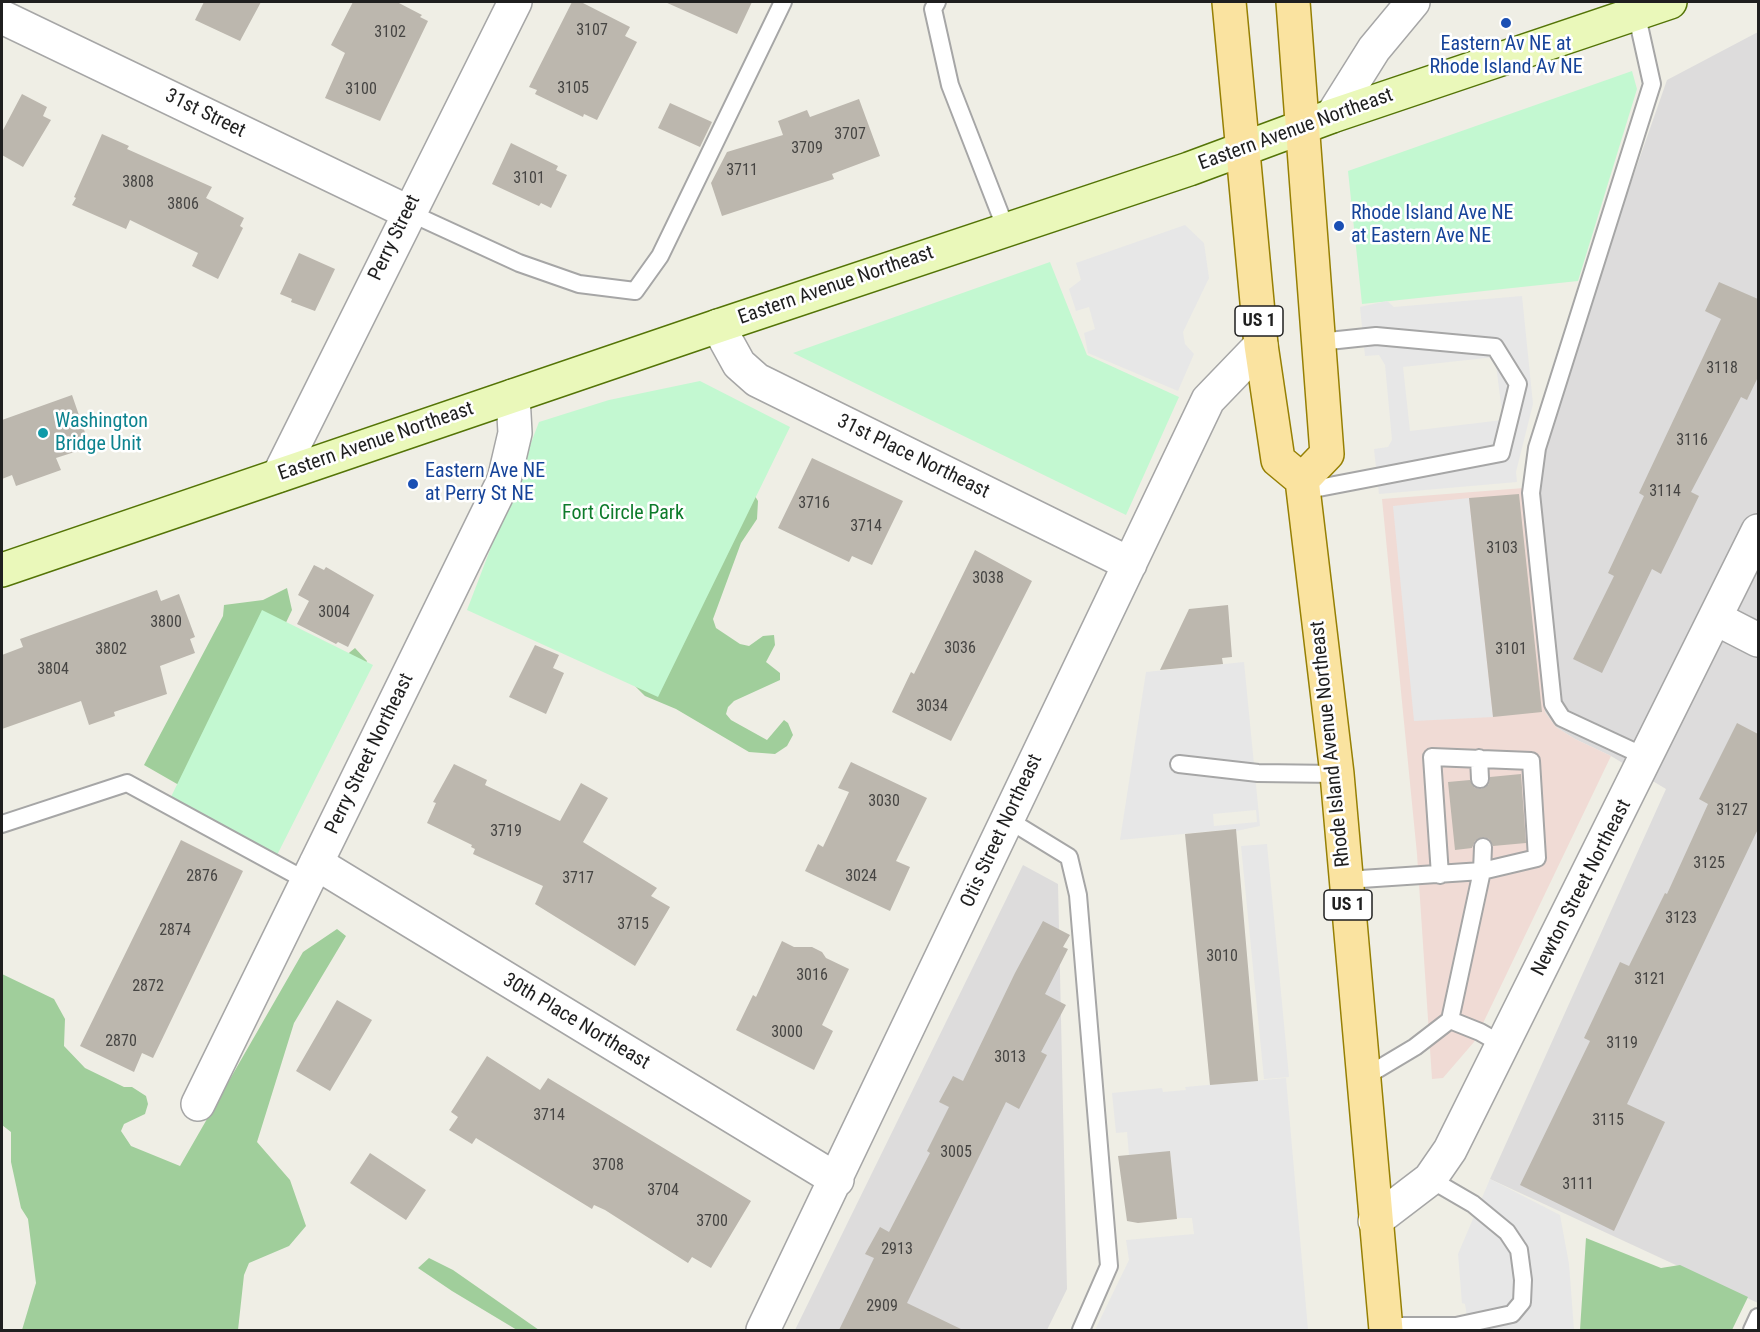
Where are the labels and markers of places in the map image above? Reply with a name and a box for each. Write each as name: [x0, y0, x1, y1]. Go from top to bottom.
marker: Eastern Av NE at Rhode Island Av NE: [1499, 16, 1513, 30]
place label: Eastern Av NE at Rhode Island Av NE: [1429, 33, 1583, 80]
place label: Rhode Island Ave NE at Eastern Ave NE: [1351, 202, 1513, 249]
marker: Rhode Island Ave NE at Eastern Ave NE: [1332, 219, 1346, 233]
place label: Washington Bridge Unit: [55, 410, 148, 457]
marker: Washington Bridge Unit: [36, 426, 50, 440]
place label: Eastern Ave NE at Perry St NE: [425, 460, 545, 507]
marker: Eastern Ave NE at Perry St NE: [406, 477, 420, 491]

